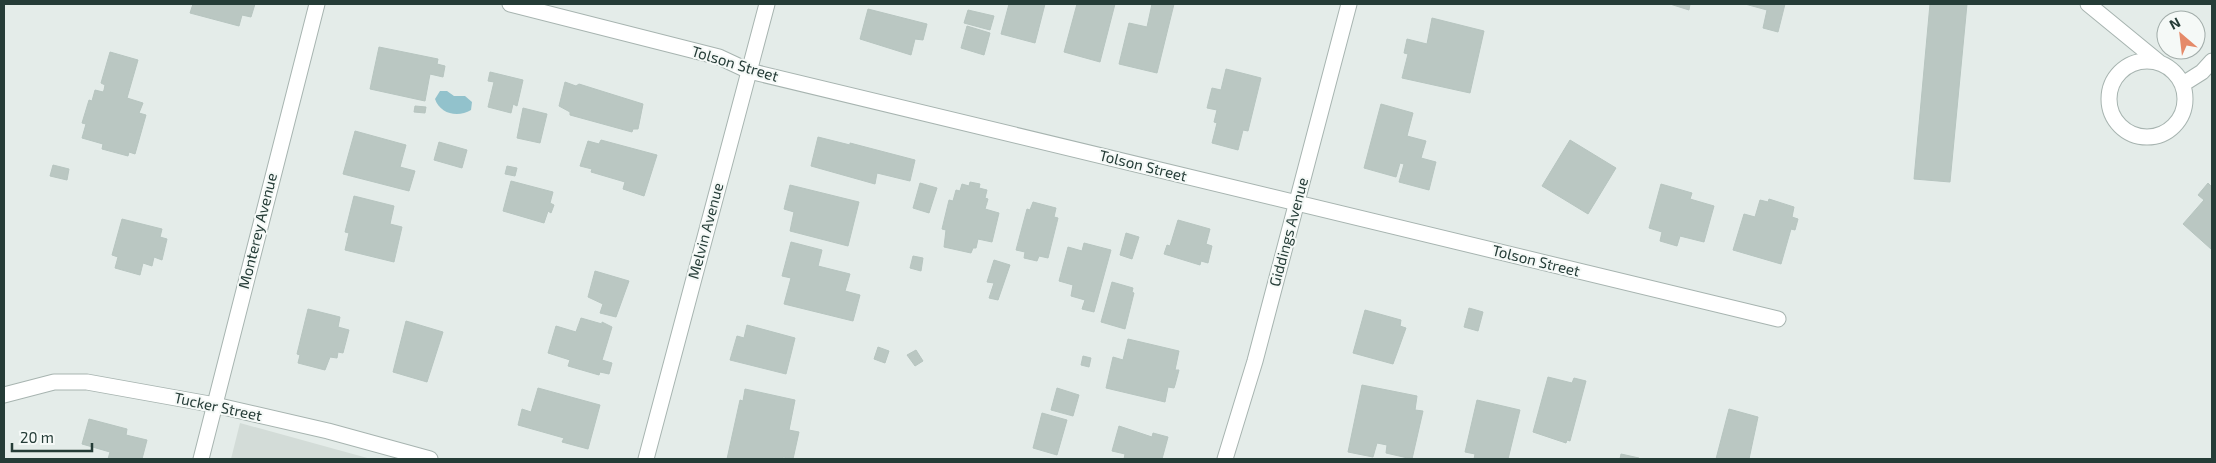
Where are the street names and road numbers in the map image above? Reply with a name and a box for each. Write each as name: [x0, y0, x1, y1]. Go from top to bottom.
street label: Tolson Street: [690, 41, 781, 85]
street label: Tolson Street: [1097, 145, 1189, 185]
street label: Monterey Avenue: [234, 171, 280, 291]
street label: Giddings Avenue: [1265, 175, 1311, 288]
street label: Melvin Avenue: [684, 181, 727, 281]
street label: Tolson Street: [1490, 240, 1582, 280]
street label: Tucker Street: [173, 388, 264, 424]

